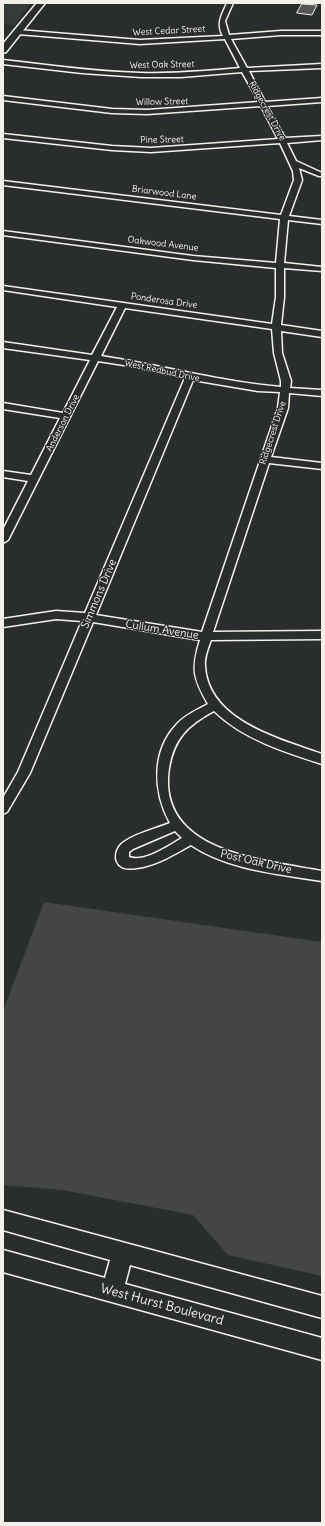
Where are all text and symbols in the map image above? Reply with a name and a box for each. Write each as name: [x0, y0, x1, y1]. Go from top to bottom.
street label: West Cedar Street: [132, 24, 206, 38]
street label: West Oak Street: [129, 59, 195, 71]
street label: Ridgecrest Drive: [246, 79, 288, 143]
street label: Willow Street: [136, 96, 188, 108]
street label: Pine Street: [140, 134, 184, 146]
street label: Briarwood Lane: [131, 184, 197, 202]
street label: Oakwood Avenue: [127, 234, 199, 254]
street label: Ponderosa Drive: [130, 291, 198, 311]
street label: West Redbud Drive: [123, 358, 201, 384]
street label: Anderson Drive: [44, 393, 82, 453]
street label: Ridgecrest Drive: [258, 400, 288, 466]
street label: Simmons Drive: [78, 557, 120, 631]
street label: Cullum Avenue: [124, 618, 200, 642]
street label: Post Oak Drive: [219, 847, 293, 877]
street label: West Hurst Boulevard: [99, 1281, 225, 1329]

